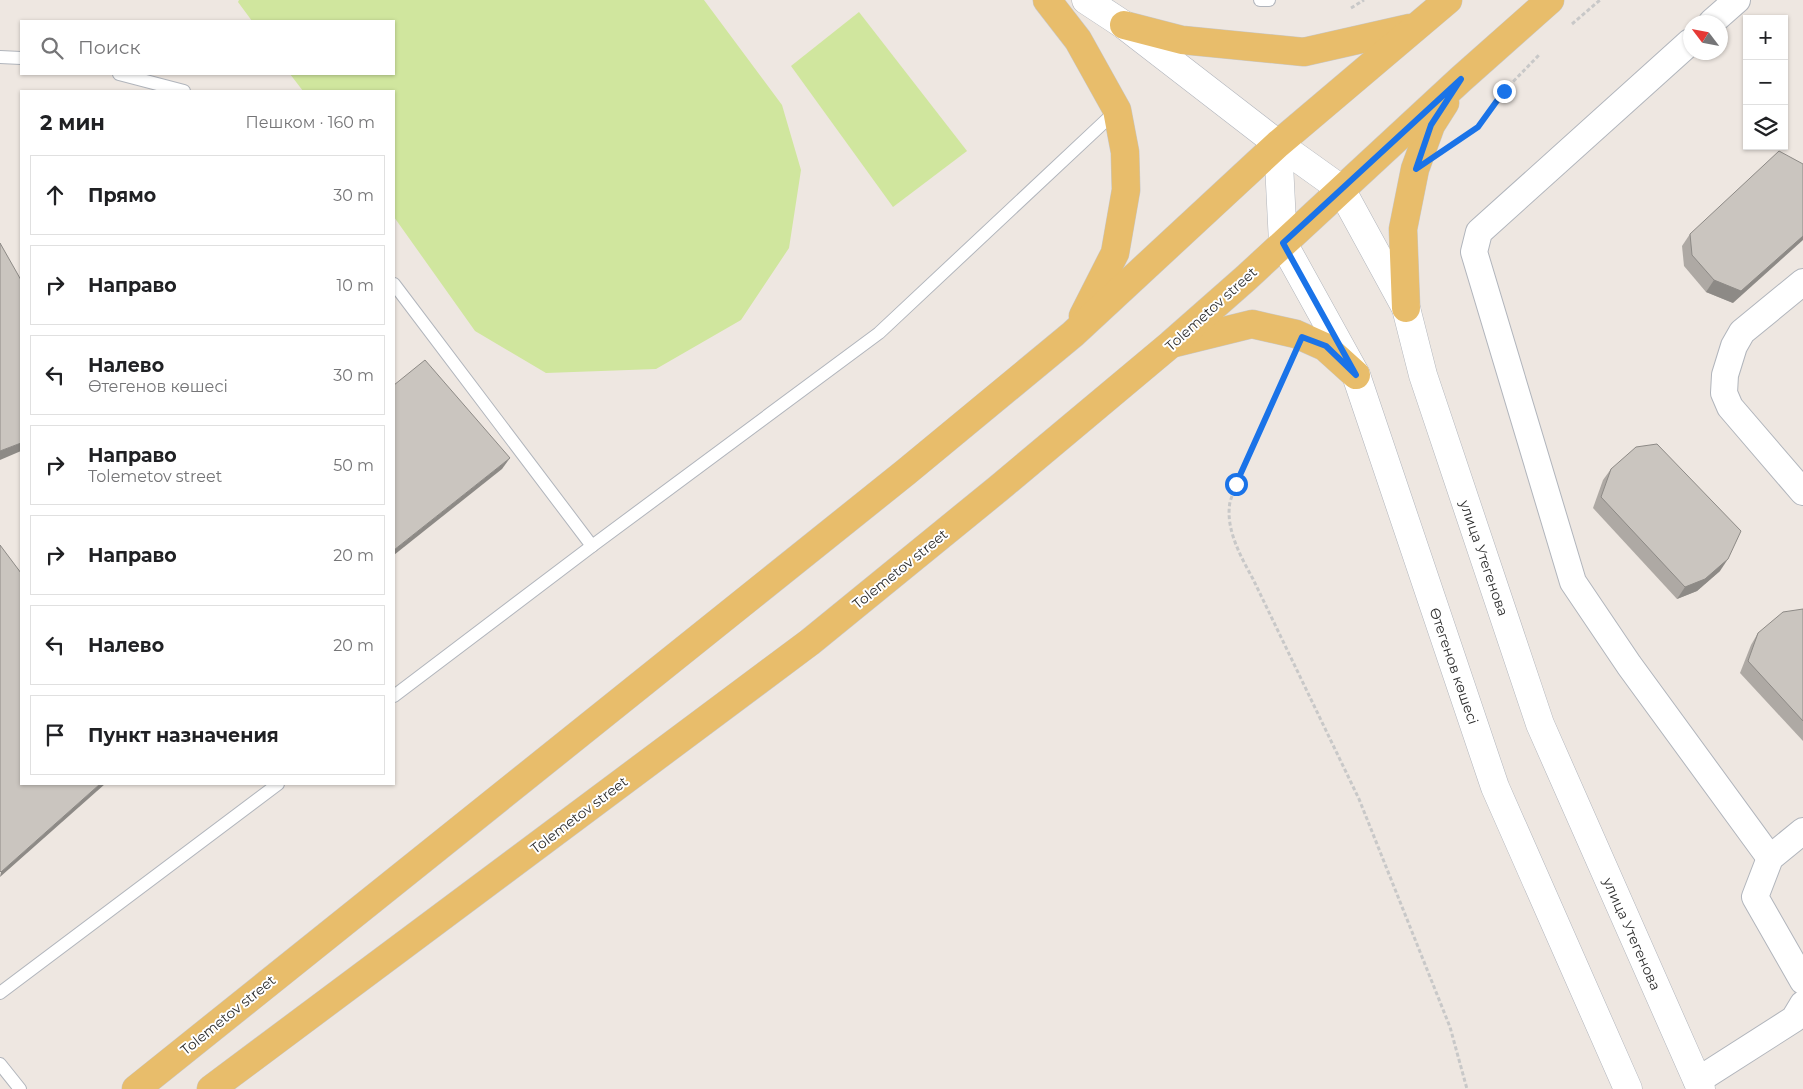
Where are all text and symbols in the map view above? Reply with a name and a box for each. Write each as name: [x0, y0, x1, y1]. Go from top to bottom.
north arrow: [1683, 15, 1728, 60]
map controls: [1743, 15, 1788, 150]
button: +: [1743, 15, 1788, 60]
search box: [20, 20, 395, 75]
icon: search: [38, 34, 66, 62]
text: Поиск: [78, 36, 141, 59]
button: −: [1743, 60, 1788, 105]
route end: [1493, 80, 1516, 103]
button: layers: [1743, 105, 1788, 150]
text: 2 мин: [40, 110, 105, 135]
text: Пешком · 160 m: [246, 113, 375, 132]
icon: ahead: [41, 181, 69, 209]
text: Прямо: [88, 184, 156, 207]
text: 30 m: [333, 186, 374, 205]
street label: Tolemetov street: [1161, 263, 1261, 355]
icon: right: [41, 271, 69, 299]
text: Направо: [88, 274, 177, 297]
text: 10 m: [336, 276, 374, 295]
text: Налево: [88, 354, 164, 377]
icon: left: [41, 361, 69, 389]
text: 30 m: [333, 366, 374, 385]
text: Өтегенов көшесі: [88, 377, 228, 396]
text: Направо: [88, 444, 177, 467]
icon: right: [41, 451, 69, 479]
text: 50 m: [333, 456, 374, 475]
text: Tolemetov street: [88, 467, 222, 486]
route start: [1225, 473, 1248, 496]
street label: улица Утегенова: [1455, 497, 1512, 618]
street label: Tolemetov street: [849, 525, 952, 613]
icon: right: [41, 541, 69, 569]
text: Направо: [88, 544, 177, 567]
text: 20 m: [333, 546, 374, 565]
street label: Өтегенов көшесі: [1426, 605, 1482, 727]
icon: left: [41, 631, 69, 659]
text: Налево: [88, 634, 164, 657]
text: 20 m: [333, 636, 374, 655]
icon: arrive: [41, 721, 69, 749]
text: Пункт назначения: [88, 724, 279, 747]
street label: Tolemetov street: [527, 772, 632, 858]
street label: улица Утегенова: [1599, 874, 1665, 993]
street label: Tolemetov street: [177, 971, 280, 1059]

